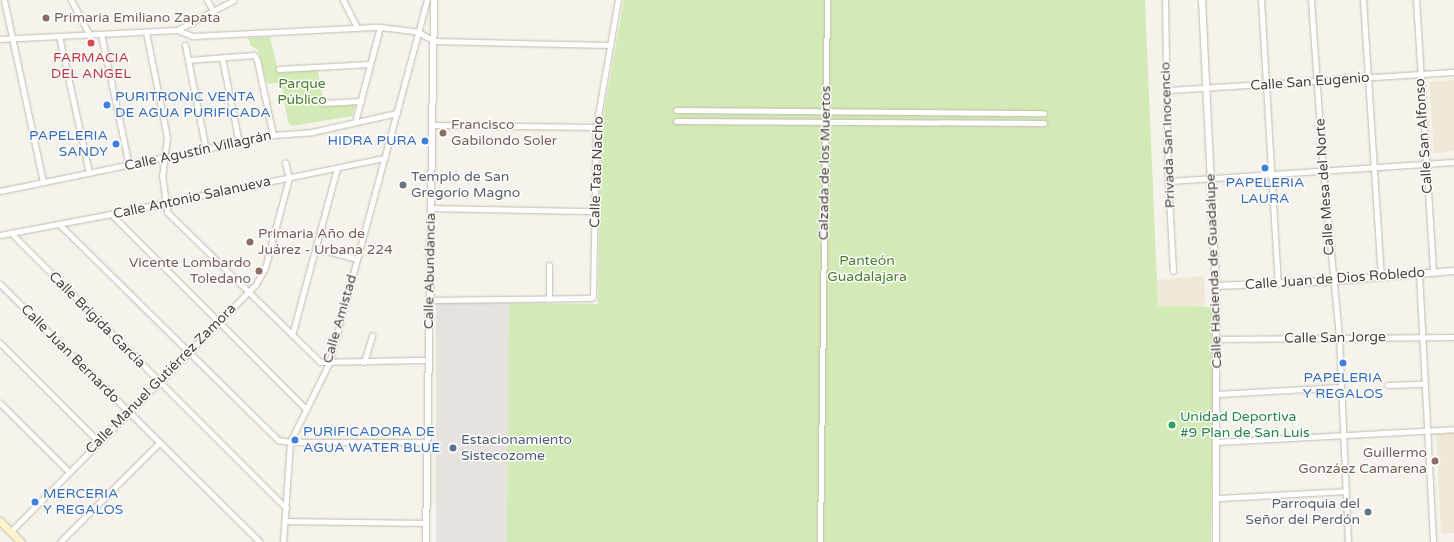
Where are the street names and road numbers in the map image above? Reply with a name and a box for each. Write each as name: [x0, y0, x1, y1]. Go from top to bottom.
street label: Privada San Inocencio: [1157, 61, 1179, 209]
street label: Calle San Eugenio: [1250, 69, 1370, 95]
street label: Calle San Alfonso: [1412, 78, 1436, 194]
street label: Calzada de los Muertos: [815, 86, 835, 240]
street label: Calle Tata Nacho: [587, 116, 607, 228]
street label: Calle Mesa del Norte: [1312, 118, 1338, 256]
street label: Calle Agustín Villagrán: [123, 127, 273, 175]
street label: Calle Antonio Salanueva: [112, 173, 272, 223]
street label: Calle Hacienda de Guadalupe: [1202, 173, 1226, 369]
street label: Calle Abundancia: [421, 213, 439, 329]
street label: Calle Juan de Dios Robledo: [1244, 264, 1426, 294]
street label: Calle Brígida García: [45, 268, 149, 372]
street label: Calle Amistad: [319, 273, 361, 365]
street label: Calle Manuel Gutiérrez Zamora: [82, 300, 240, 458]
street label: Calle Juan Bernardo: [17, 301, 123, 407]
street label: Calle San Jorge: [1284, 329, 1386, 347]

